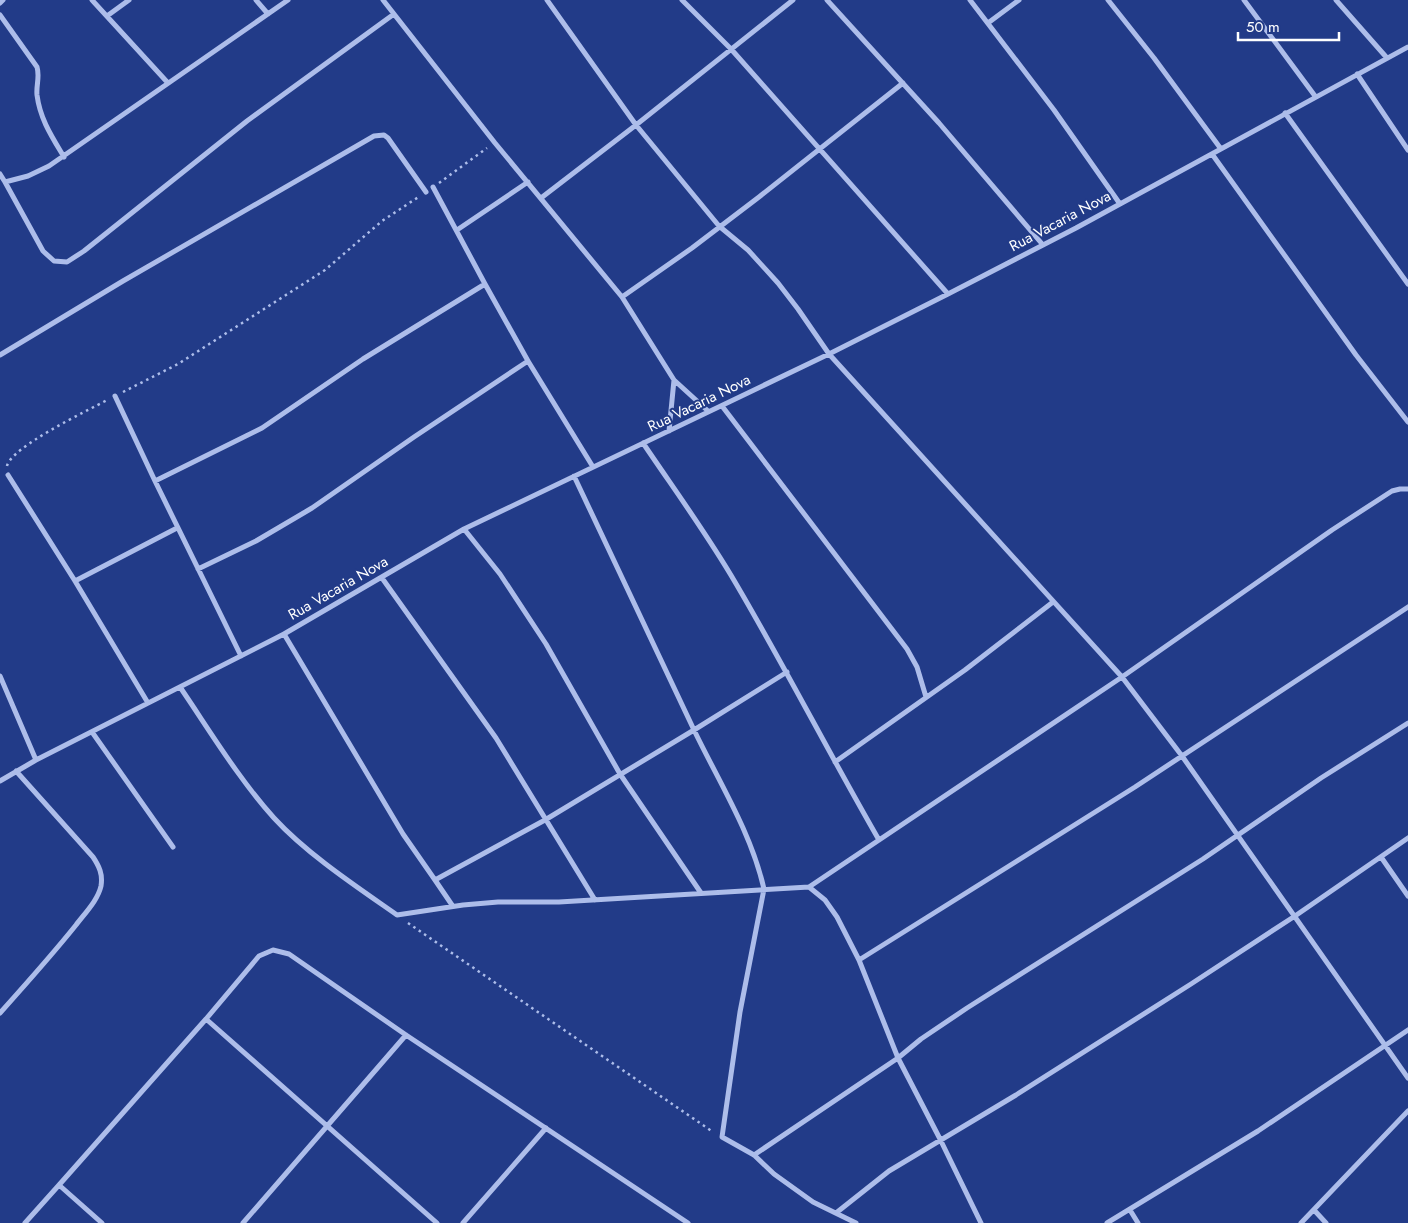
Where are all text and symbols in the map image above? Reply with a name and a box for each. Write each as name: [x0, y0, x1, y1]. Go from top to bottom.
scale bar: [1238, 10, 1339, 42]
text: 50 m: [1246, 16, 1280, 38]
street label: Rua Vacaria Nova: [1005, 185, 1115, 257]
street label: Rua Vacaria Nova: [644, 369, 754, 437]
street label: Rua Vacaria Nova: [284, 550, 392, 626]

